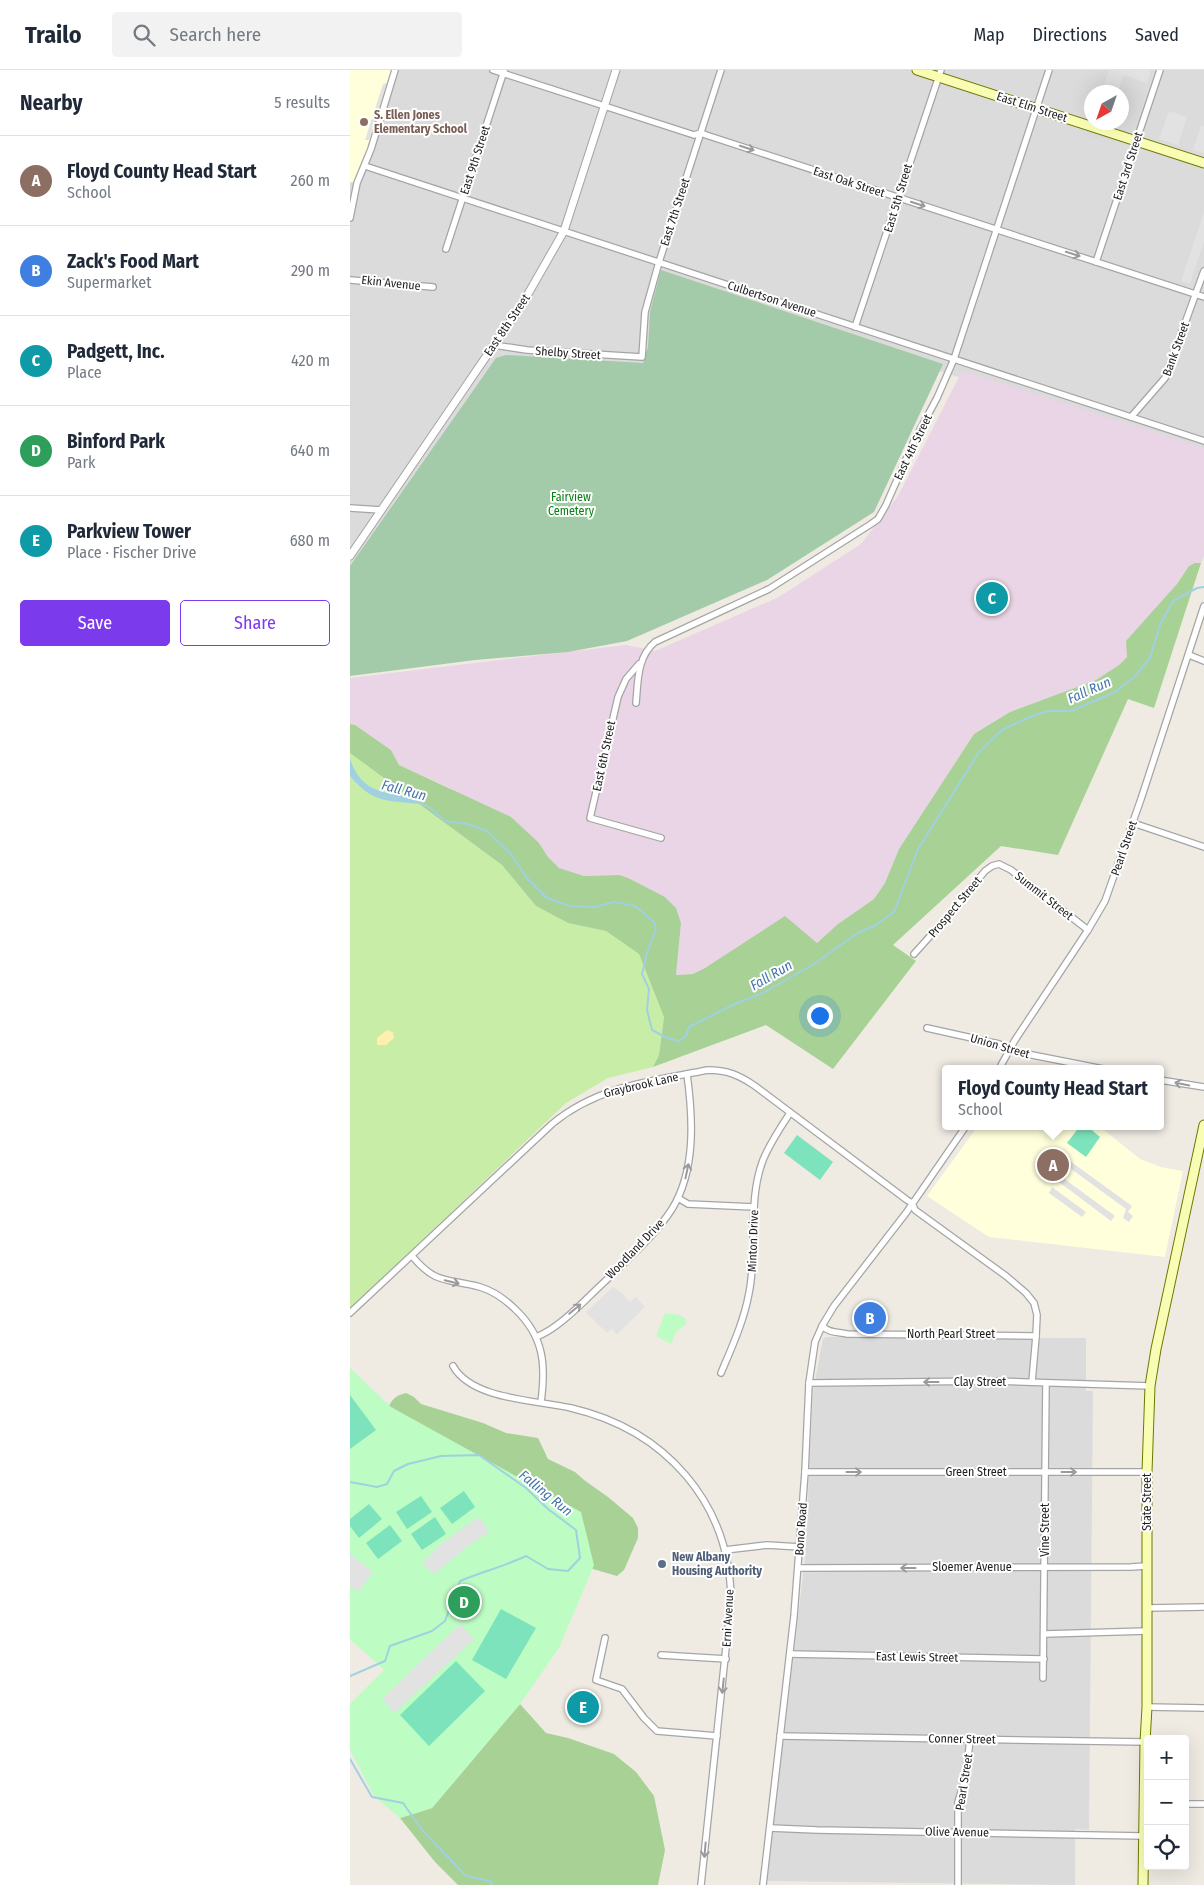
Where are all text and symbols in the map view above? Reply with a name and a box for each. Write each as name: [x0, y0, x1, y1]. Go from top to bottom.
search box: [112, 12, 462, 57]
text: Trailo: [25, 21, 82, 49]
icon: search: [130, 21, 158, 49]
text: Search here: [170, 23, 261, 46]
text: Map: [973, 24, 1005, 46]
text: Directions: [1033, 24, 1107, 46]
text: Saved: [1135, 24, 1179, 46]
north arrow: [1084, 85, 1129, 130]
street label: East Elm Street: [995, 89, 1069, 125]
text: Nearby: [20, 90, 82, 116]
text: 5 results: [274, 93, 330, 112]
place label: S. Ellen Jones Elementary School: [374, 108, 468, 136]
marker: S. Ellen Jones Elementary School: [358, 116, 370, 128]
street label: East 9th Street: [457, 124, 493, 196]
street label: East 3rd Street: [1110, 130, 1146, 202]
one-way arrow: [739, 144, 755, 154]
text: Floyd County Head Start: [67, 160, 257, 183]
street label: East 5th Street: [881, 162, 915, 234]
street label: East Oak Street: [811, 164, 887, 200]
text: A: [32, 171, 40, 190]
text: 260 m: [291, 171, 330, 190]
street label: East 7th Street: [657, 176, 693, 248]
text: School: [67, 183, 111, 202]
one-way arrow: [910, 200, 925, 209]
text: Zack's Food Mart: [67, 250, 199, 273]
one-way arrow: [1064, 250, 1080, 260]
text: B: [32, 261, 40, 280]
text: 290 m: [291, 261, 330, 280]
text: Supermarket: [67, 273, 151, 292]
street label: Ekin Avenue: [361, 273, 421, 293]
street label: Culbertson Avenue: [726, 278, 818, 320]
street label: East 8th Street: [481, 291, 533, 359]
street label: Bank Street: [1160, 320, 1192, 378]
text: Padgett, Inc.: [67, 340, 165, 363]
street label: Shelby Street: [535, 344, 601, 362]
text: C: [32, 351, 40, 370]
text: 420 m: [291, 351, 330, 370]
text: Place: [67, 363, 102, 382]
street label: East 4th Street: [891, 412, 935, 482]
text: Binford Park: [67, 430, 165, 453]
text: D: [31, 441, 41, 460]
text: 640 m: [290, 441, 330, 460]
text: Park: [67, 453, 95, 472]
park label: Fairview Cemetery: [548, 490, 595, 518]
text: Parkview Tower: [67, 520, 191, 543]
text: E: [32, 531, 40, 550]
text: 680 m: [290, 531, 330, 550]
text: Place · Fischer Drive: [67, 543, 196, 562]
pin: C: [976, 579, 1008, 617]
button: Save: [20, 600, 170, 646]
button: Share: [180, 600, 330, 646]
water label: Fall Run: [1065, 673, 1113, 707]
street label: East 6th Street: [590, 719, 618, 793]
water label: Fall Run: [380, 776, 428, 805]
street label: Pearl Street: [1108, 819, 1140, 877]
street label: Summit Street: [1012, 869, 1076, 923]
street label: Prospect Street: [926, 874, 985, 940]
water label: Fall Run: [747, 957, 795, 994]
your location: [807, 1003, 833, 1029]
street label: Union Street: [969, 1031, 1031, 1061]
popup: [942, 1065, 1164, 1130]
street label: Graybrook Lane: [602, 1070, 680, 1100]
text: Floyd County Head Start: [958, 1077, 1148, 1100]
one-way arrow: [1175, 1079, 1191, 1089]
text: School: [958, 1100, 1002, 1119]
pin: A: [1037, 1146, 1069, 1184]
one-way arrow: [683, 1164, 692, 1180]
street label: Minton Drive: [745, 1209, 761, 1272]
street label: Woodland Drive: [603, 1216, 667, 1282]
one-way arrow: [443, 1277, 459, 1287]
pin: B: [854, 1299, 886, 1337]
one-way arrow: [569, 1303, 582, 1314]
street label: North Pearl Street: [907, 1327, 995, 1341]
street label: Clay Street: [954, 1375, 1006, 1389]
one-way arrow: [923, 1377, 940, 1387]
street label: Green Street: [945, 1465, 1007, 1479]
water label: Falling Run: [516, 1467, 576, 1520]
one-way arrow: [846, 1467, 862, 1477]
one-way arrow: [1060, 1467, 1077, 1477]
street label: State Street: [1140, 1473, 1154, 1531]
street label: Bono Road: [792, 1502, 810, 1556]
street label: Vine Street: [1038, 1503, 1052, 1557]
place label: New Albany Housing Authority: [672, 1550, 762, 1578]
marker: New Albany Housing Authority: [656, 1558, 668, 1570]
street label: Sloemer Avenue: [932, 1560, 1012, 1574]
one-way arrow: [900, 1563, 916, 1573]
pin: D: [448, 1583, 480, 1621]
street label: Erni Avenue: [719, 1589, 737, 1647]
street label: East Lewis Street: [876, 1649, 958, 1665]
one-way arrow: [718, 1677, 728, 1693]
pin: E: [567, 1688, 599, 1726]
street label: Conner Street: [928, 1731, 996, 1747]
map controls: [1144, 1735, 1189, 1870]
button: +: [1144, 1735, 1189, 1780]
street label: Pearl Street: [953, 1753, 975, 1811]
button: −: [1144, 1780, 1189, 1825]
street label: Olive Avenue: [925, 1824, 989, 1840]
button: locate: [1144, 1825, 1189, 1870]
one-way arrow: [700, 1841, 709, 1857]

